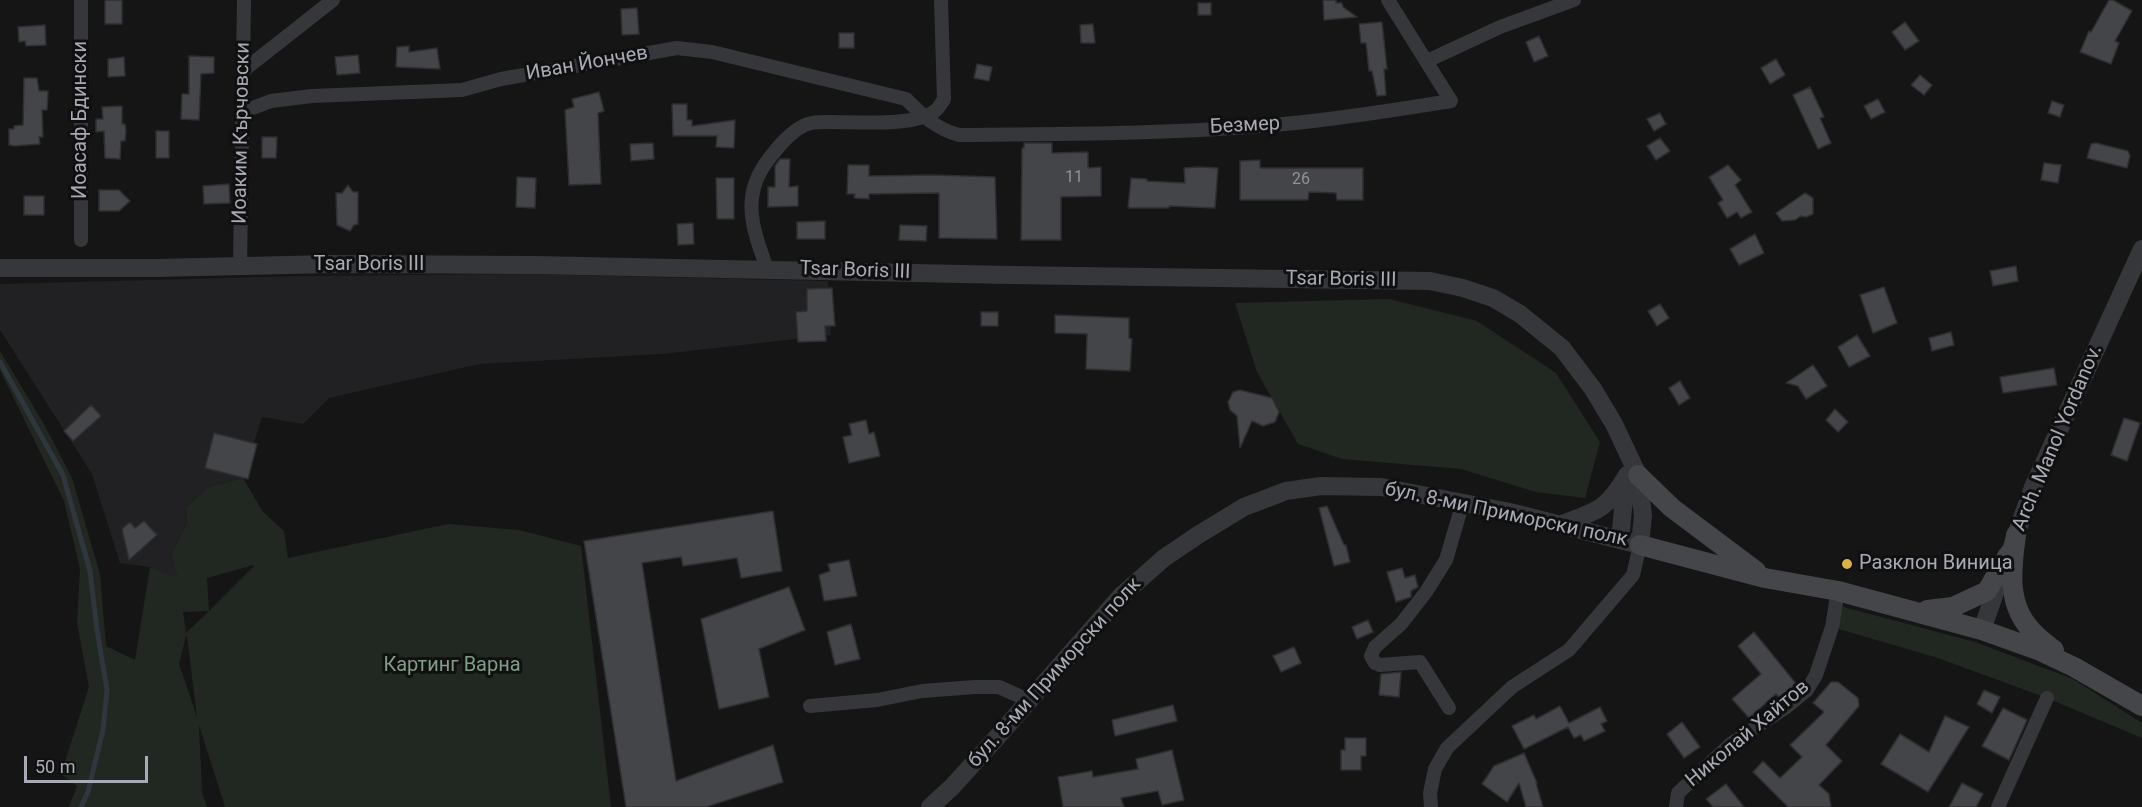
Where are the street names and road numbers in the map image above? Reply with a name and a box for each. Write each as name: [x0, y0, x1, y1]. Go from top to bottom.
street label: Иоасаф Бдински: [69, 41, 93, 199]
street label: Иван Йончев: [524, 41, 650, 87]
street label: Иоаким Кърчовски: [228, 42, 256, 224]
street label: Безмер: [1209, 112, 1281, 140]
street label: Tsar Boris III: [314, 253, 424, 277]
street label: Tsar Boris III: [799, 257, 911, 285]
street label: Tsar Boris III: [1285, 267, 1397, 293]
street label: Arch. Manol Yordanov.: [2008, 341, 2108, 535]
street label: бул. 8-ми Приморски полк: [1382, 478, 1630, 552]
street label: бул. 8-ми Приморски полк: [963, 573, 1147, 773]
street label: Николай Хайтов: [1681, 675, 1815, 793]

